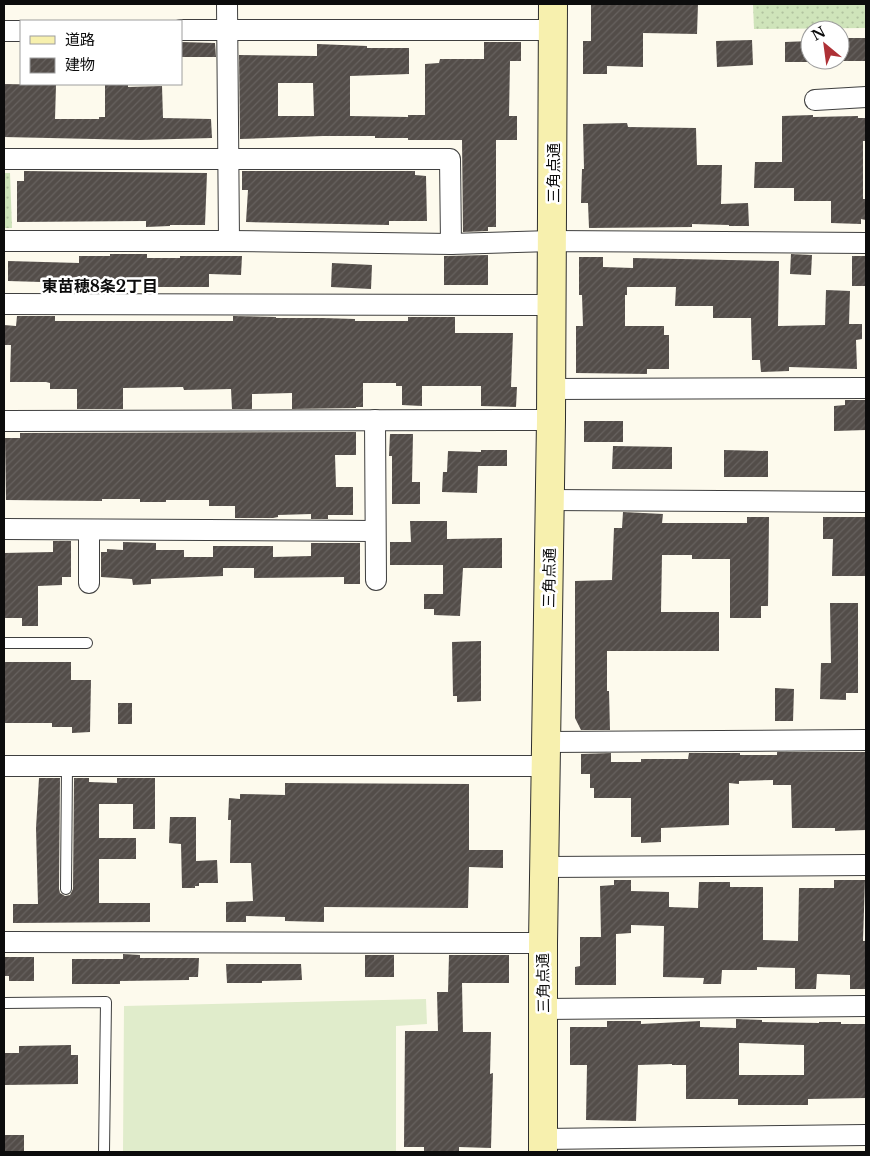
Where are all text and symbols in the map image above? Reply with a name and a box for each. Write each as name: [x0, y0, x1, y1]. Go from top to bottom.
legend: [20, 20, 182, 85]
north arrow: [800, 20, 850, 70]
text: N: [809, 23, 829, 45]
text: 道路: [65, 30, 95, 49]
text: 建物: [65, 55, 95, 74]
street label: 三角点通: [544, 143, 563, 203]
district label: 東苗穂8条2丁目: [42, 276, 158, 296]
street label: 三角点通: [539, 548, 559, 608]
street label: 三角点通: [533, 953, 553, 1013]

